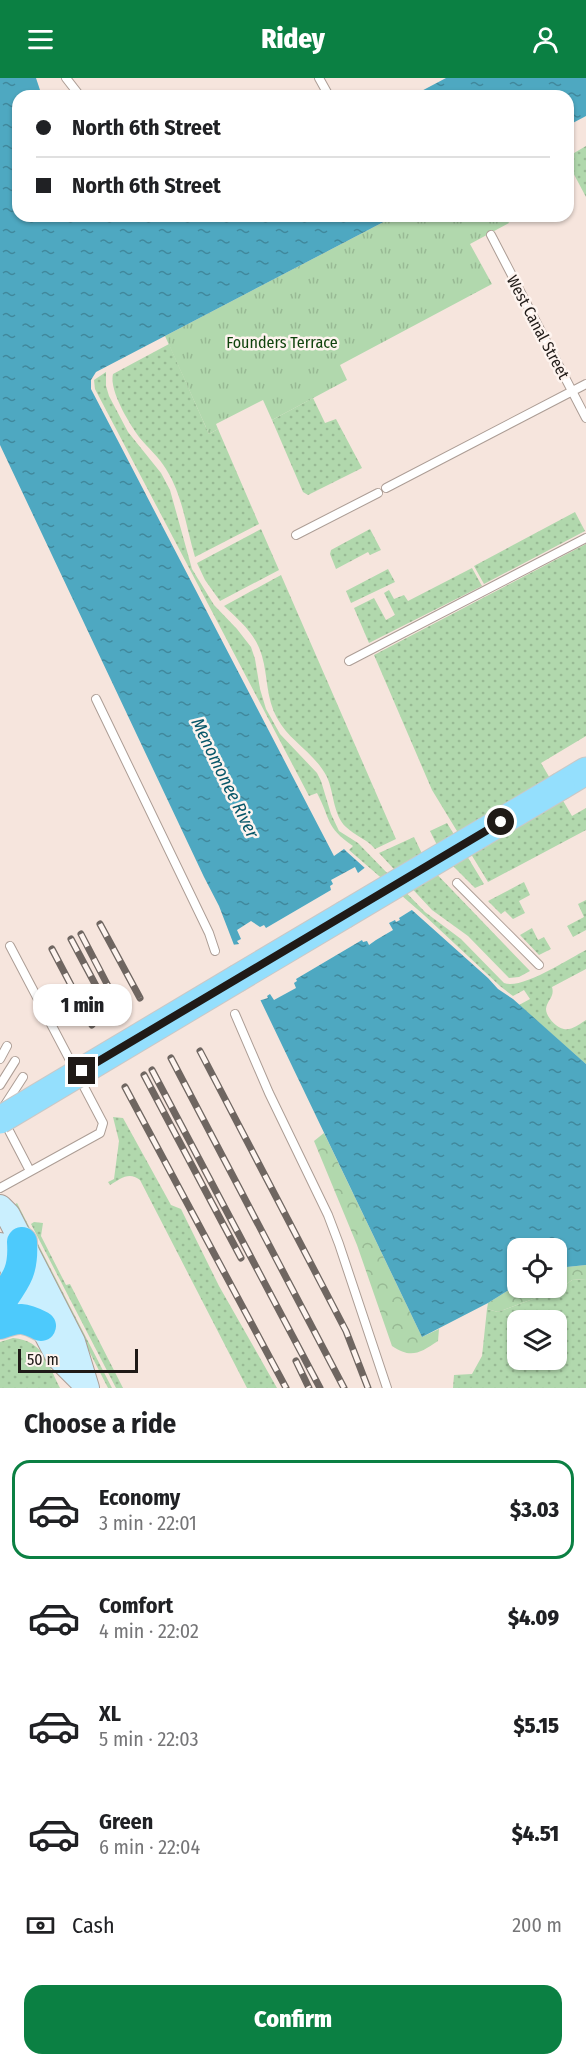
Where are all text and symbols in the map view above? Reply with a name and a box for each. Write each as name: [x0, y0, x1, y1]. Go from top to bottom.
icon: menu: [24, 23, 57, 56]
text: Ridey: [261, 23, 325, 55]
icon: person: [529, 23, 562, 56]
text: North 6th Street: [72, 114, 221, 141]
text: North 6th Street: [72, 172, 221, 199]
street label: West Canal Street: [503, 272, 574, 383]
park label: Founders Terrace: [226, 333, 338, 352]
water label: Menomonee River: [186, 714, 264, 842]
route start: [487, 808, 514, 835]
callout: 1 min: [32, 984, 132, 1026]
text: 1 min: [61, 993, 104, 1017]
route end: [68, 1057, 95, 1084]
map controls: [507, 1238, 567, 1370]
button: locate: [507, 1238, 567, 1298]
button: layers: [507, 1310, 567, 1370]
scale bar: [18, 1346, 138, 1374]
text: 50 m: [27, 1350, 59, 1369]
text: Choose a ride: [24, 1408, 176, 1440]
icon: car: [27, 1483, 81, 1537]
text: Economy: [99, 1484, 180, 1511]
text: $3.03: [510, 1496, 559, 1523]
text: 3 min · 22:01: [99, 1511, 197, 1535]
icon: car: [27, 1591, 81, 1645]
text: Comfort: [99, 1592, 173, 1619]
text: $4.09: [508, 1604, 559, 1631]
text: 4 min · 22:02: [99, 1619, 199, 1643]
icon: car: [27, 1699, 81, 1753]
text: XL: [99, 1700, 121, 1727]
text: $5.15: [513, 1712, 559, 1739]
text: 5 min · 22:03: [99, 1727, 199, 1751]
icon: car: [27, 1807, 81, 1861]
text: Green: [99, 1808, 153, 1835]
text: $4.51: [512, 1820, 559, 1847]
text: 6 min · 22:04: [99, 1835, 200, 1859]
icon: cash: [24, 1909, 57, 1942]
text: Cash: [72, 1912, 115, 1939]
text: 200 m: [512, 1913, 562, 1937]
button: Confirm: [24, 1985, 562, 2054]

